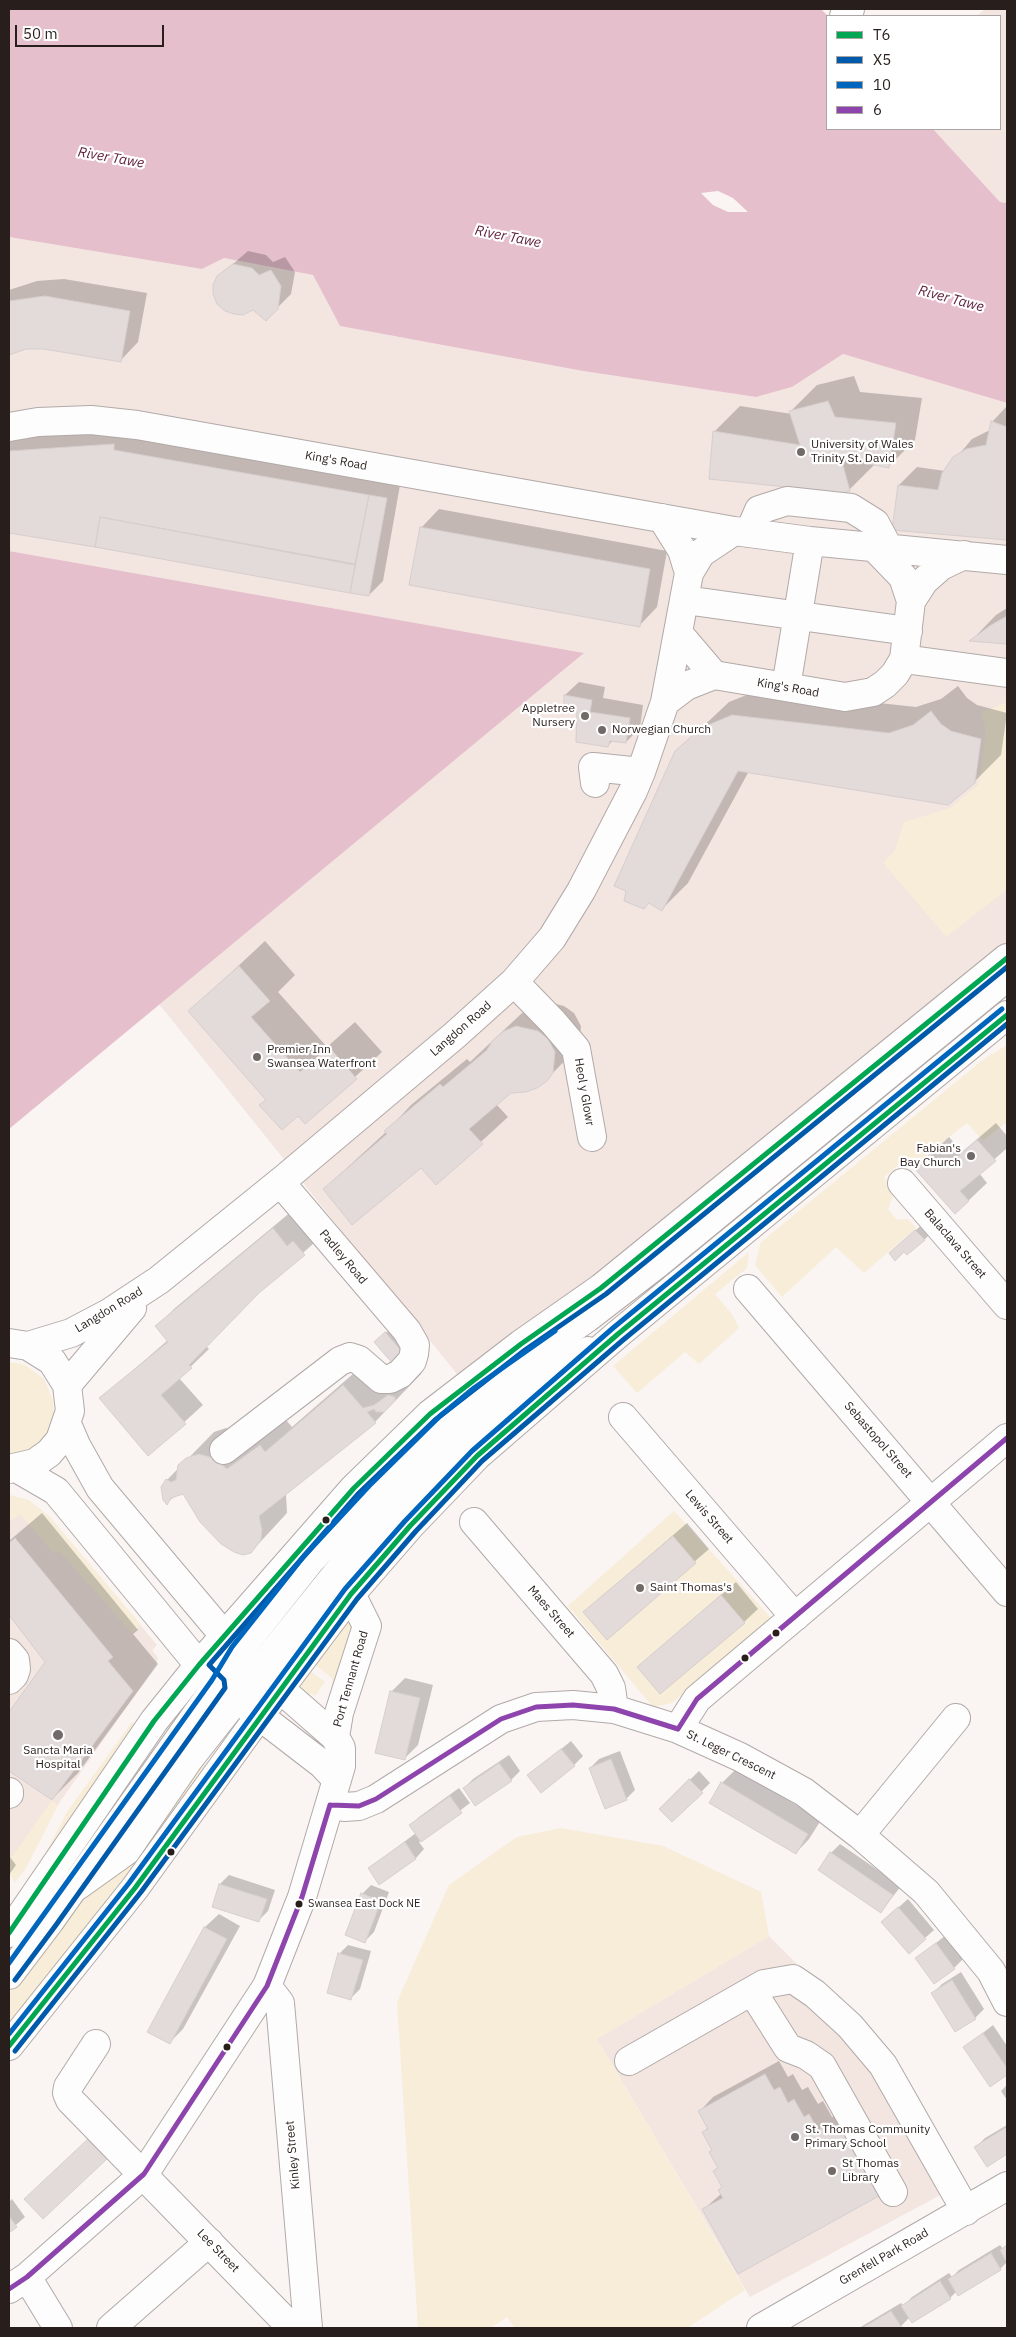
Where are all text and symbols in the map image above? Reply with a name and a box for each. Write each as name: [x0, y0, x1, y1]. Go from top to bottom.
scale bar: [18, 15, 166, 47]
legend: [826, 15, 1001, 130]
text: 50 m: [23, 24, 58, 43]
text: T6: [873, 25, 891, 44]
text: X5: [873, 50, 891, 69]
text: 10: [873, 75, 891, 94]
text: 6: [873, 100, 882, 119]
water label: River Tawe: [77, 144, 145, 172]
water label: River Tawe: [474, 222, 542, 252]
water label: River Tawe: [916, 282, 986, 316]
place label: University of Wales Trinity St. David: [811, 438, 914, 466]
marker: University of Wales Trinity St. David: [795, 446, 807, 458]
street label: King's Road: [304, 448, 368, 474]
street label: King's Road: [756, 675, 820, 701]
place label: Appletree Nursery: [522, 702, 575, 730]
marker: Appletree Nursery: [579, 710, 591, 722]
place label: Norwegian Church: [612, 723, 711, 737]
marker: Norwegian Church: [596, 724, 608, 736]
street label: Langdon Road: [427, 999, 495, 1059]
place label: Premier Inn Swansea Waterfront: [267, 1043, 376, 1071]
marker: Premier Inn Swansea Waterfront: [251, 1051, 263, 1063]
street label: Heol y Glowr: [571, 1057, 597, 1127]
place label: Fabian's Bay Church: [900, 1142, 961, 1170]
marker: Fabian's Bay Church: [965, 1150, 977, 1162]
street label: Balaclava Street: [921, 1206, 989, 1282]
street label: Padley Road: [316, 1227, 370, 1287]
street label: Langdon Road: [73, 1284, 145, 1336]
street label: Sebastopol Street: [841, 1399, 915, 1481]
street label: Lewis Street: [682, 1487, 736, 1547]
unlabelled marker: [321, 1515, 331, 1525]
place label: Saint Thomas's: [650, 1581, 732, 1595]
marker: Saint Thomas's: [634, 1582, 646, 1594]
street label: Maes Street: [524, 1583, 578, 1641]
unlabelled marker: [771, 1628, 781, 1638]
street label: Port Tennant Road: [330, 1629, 372, 1729]
unlabelled marker: [740, 1653, 750, 1663]
street label: St. Leger Crescent: [684, 1727, 778, 1783]
marker: Sancta Maria Hospital: [51, 1728, 65, 1742]
place label: Sancta Maria Hospital: [23, 1744, 93, 1772]
unlabelled marker: [166, 1847, 176, 1857]
place label: Swansea East Dock NE: [308, 1897, 420, 1911]
marker: Swansea East Dock NE: [294, 1899, 304, 1909]
unlabelled marker: [222, 2042, 232, 2052]
street label: Kinley Street: [283, 2120, 303, 2190]
place label: St. Thomas Community Primary School: [805, 2123, 930, 2151]
marker: St. Thomas Community Primary School: [789, 2131, 801, 2143]
place label: St Thomas Library: [842, 2157, 899, 2185]
marker: St Thomas Library: [826, 2165, 838, 2177]
street label: Lee Street: [194, 2226, 242, 2276]
street label: Grenfell Park Road: [837, 2226, 931, 2288]

